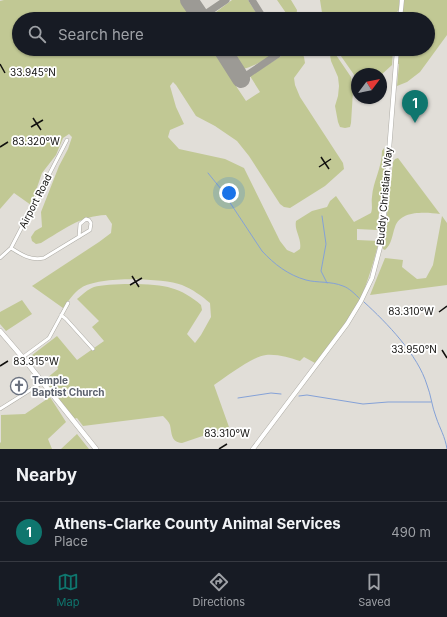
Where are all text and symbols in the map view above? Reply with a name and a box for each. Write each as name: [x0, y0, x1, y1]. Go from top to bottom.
search box: [12, 12, 435, 56]
icon: search: [26, 23, 48, 45]
text: Search here: [58, 25, 144, 44]
text: 33.945°N: [10, 66, 56, 78]
north arrow: [351, 68, 387, 104]
pin: 1: [402, 90, 428, 123]
text: 83.320°W: [12, 135, 60, 147]
street label: Buddy Christian Way: [374, 146, 394, 246]
street label: Airport Road: [16, 172, 54, 230]
your location: [219, 183, 239, 203]
text: 83.310°W: [388, 305, 434, 317]
text: 33.950°N: [391, 343, 437, 355]
text: 83.315°W: [13, 355, 59, 367]
place label: Temple Baptist Church: [32, 374, 105, 398]
church icon: Temple Baptist Church: [9, 376, 29, 396]
text: 83.310°W: [204, 427, 250, 439]
text: Nearby: [16, 465, 77, 485]
text: Athens-Clarke County Animal Services: [54, 514, 341, 533]
text: 1: [26, 524, 32, 540]
text: 490 m: [391, 524, 431, 540]
text: Place: [54, 533, 88, 549]
tab: Map: [57, 571, 79, 609]
tab: Directions: [193, 571, 245, 609]
tab: Saved: [358, 571, 390, 609]

